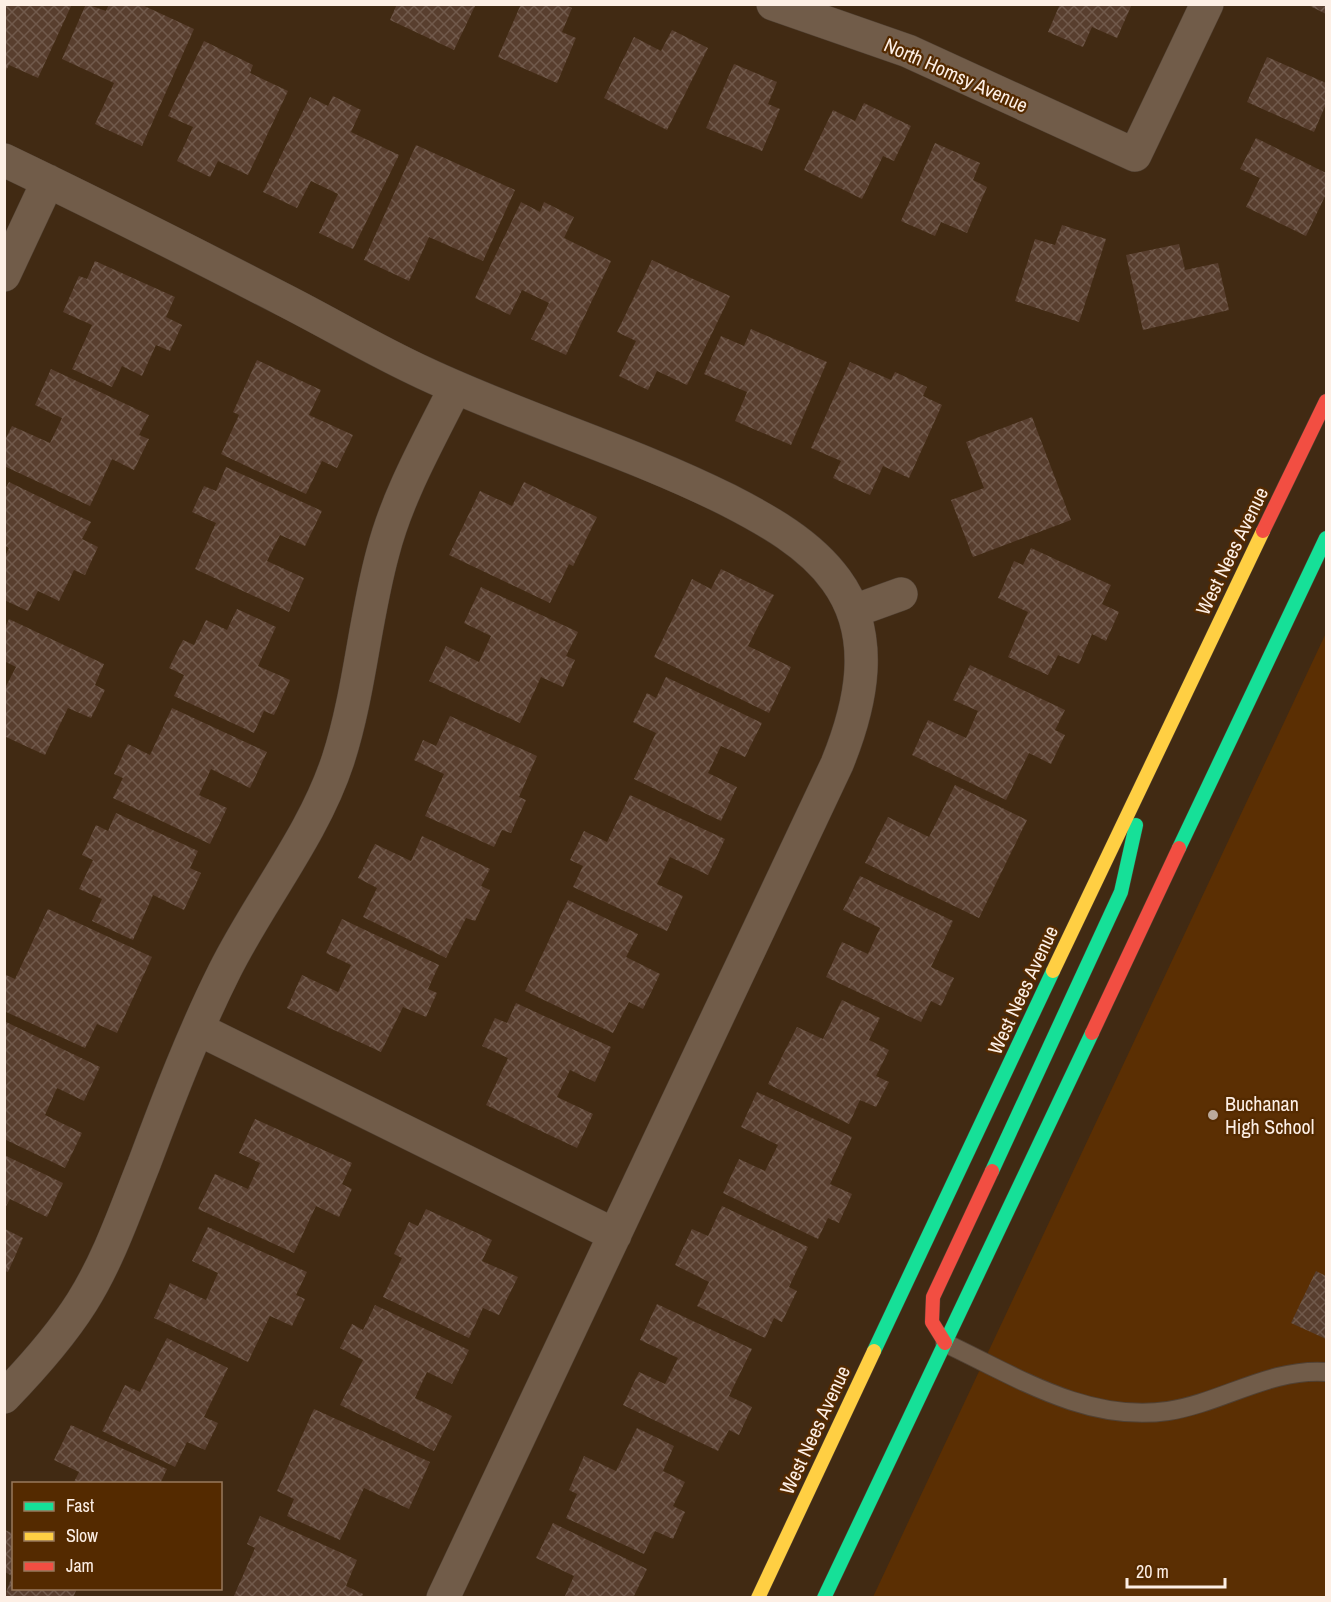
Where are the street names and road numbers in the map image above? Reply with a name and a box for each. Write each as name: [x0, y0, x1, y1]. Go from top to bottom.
street label: North Homsy Avenue: [880, 31, 1032, 118]
street label: West Nees Avenue: [1189, 482, 1274, 619]
street label: West Nees Avenue: [981, 921, 1064, 1058]
street label: West Nees Avenue: [773, 1361, 856, 1498]

